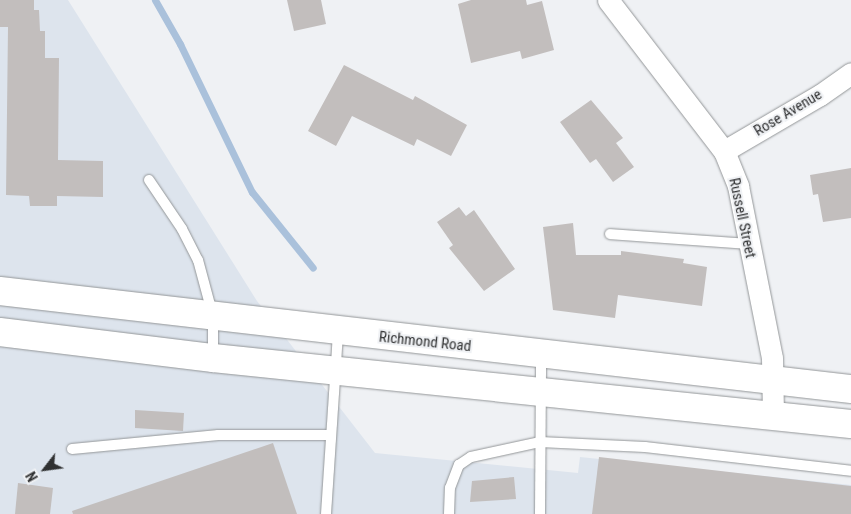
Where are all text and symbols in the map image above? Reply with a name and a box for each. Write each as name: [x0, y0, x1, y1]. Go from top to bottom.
street label: Rose Avenue: [751, 86, 825, 140]
street label: Russell Street: [725, 176, 759, 260]
street label: Richmond Road: [378, 328, 472, 356]
north arrow: [20, 444, 70, 494]
text: N: [23, 469, 41, 484]

